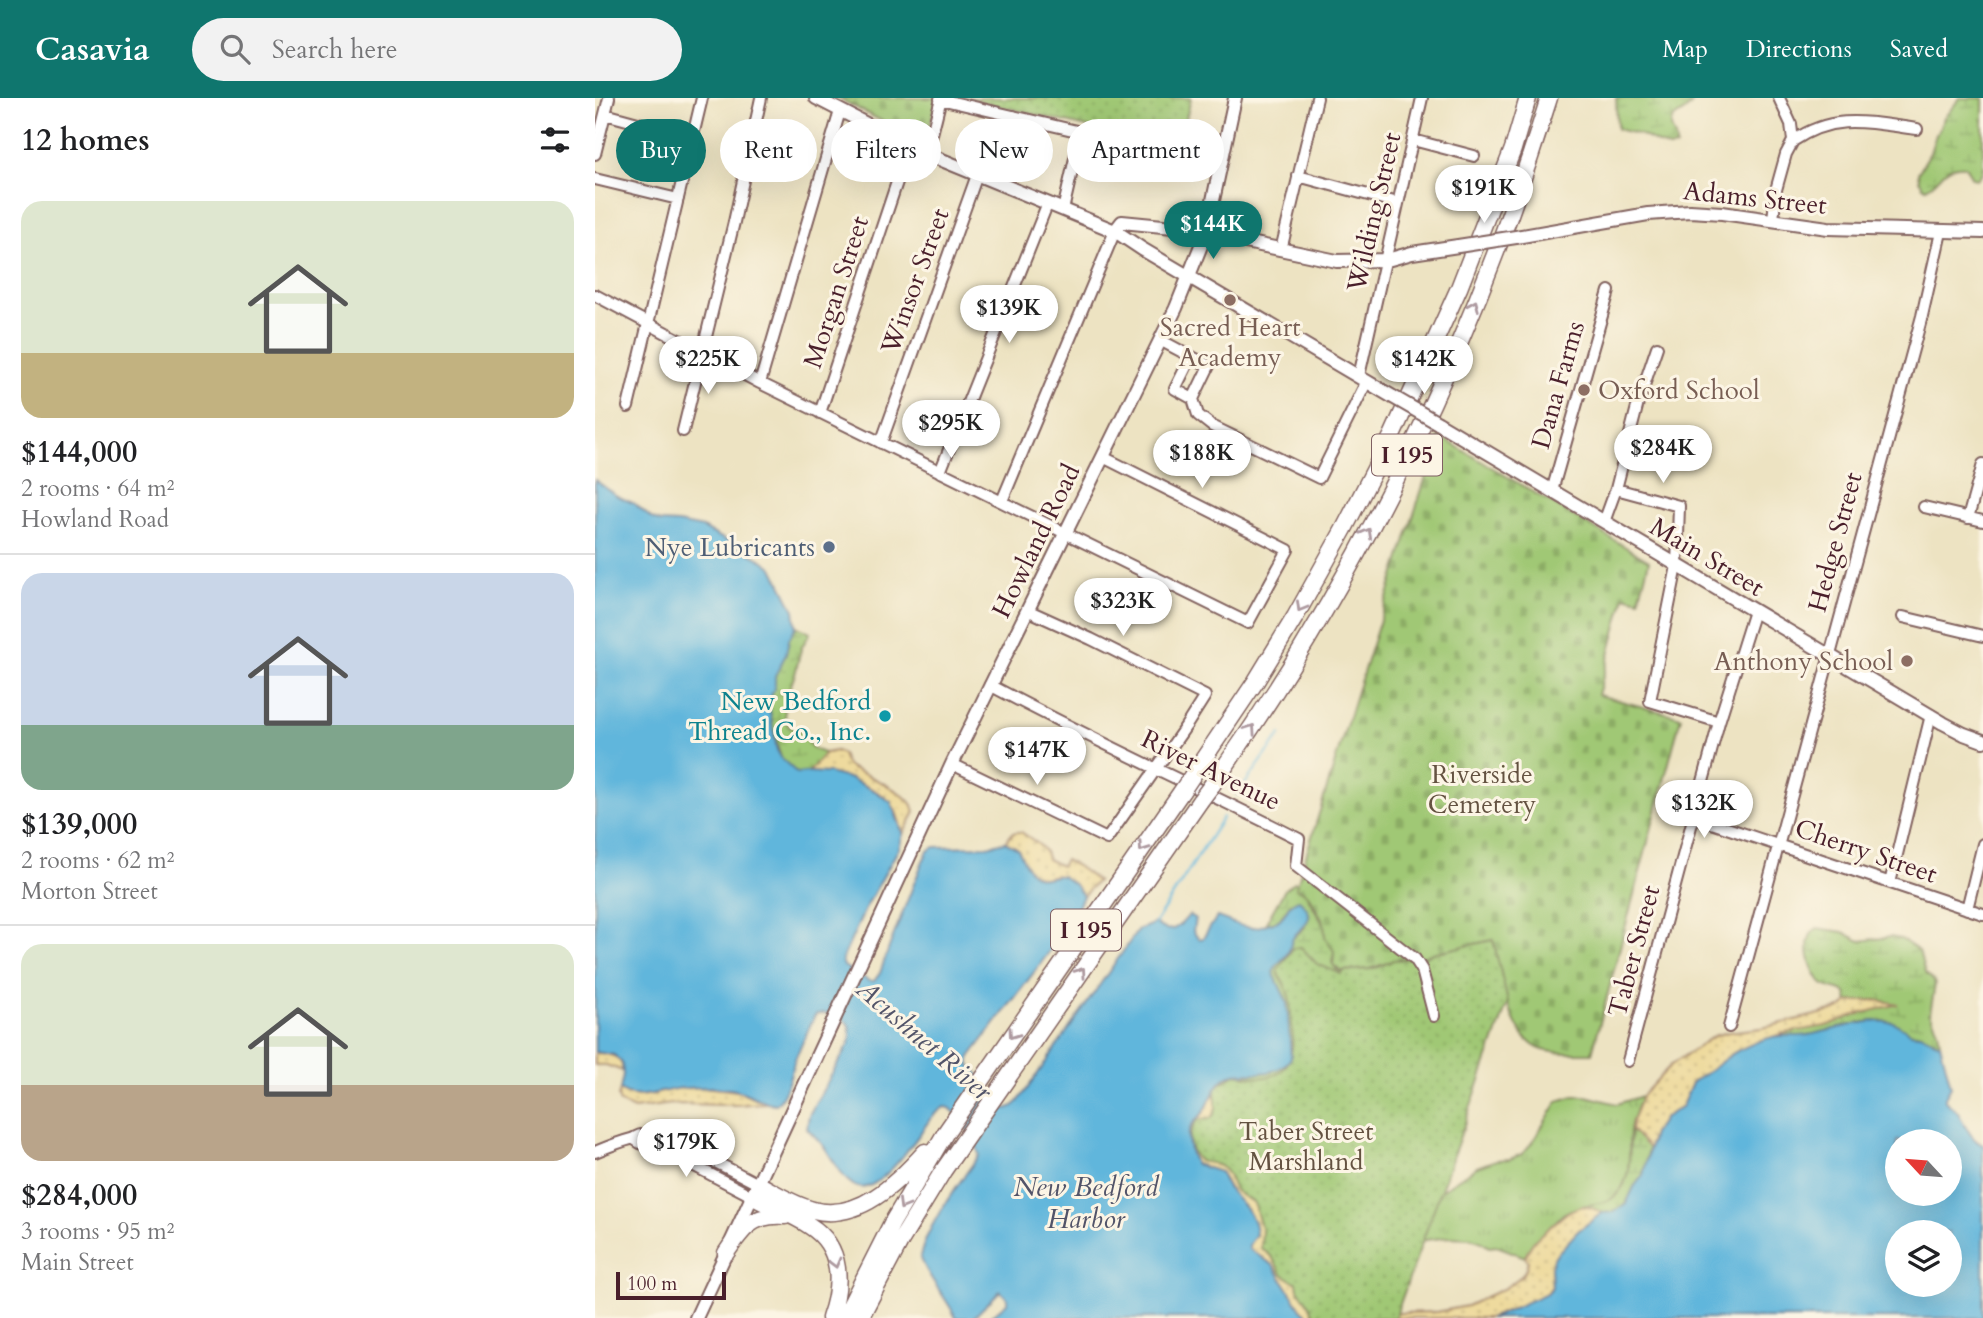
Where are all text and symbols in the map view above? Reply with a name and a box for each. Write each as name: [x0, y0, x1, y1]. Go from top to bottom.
search box: [192, 18, 682, 81]
text: Casavia: [35, 27, 150, 72]
icon: search: [216, 30, 254, 68]
text: Search here: [272, 32, 398, 67]
text: Map: [1662, 33, 1708, 66]
text: Directions: [1746, 33, 1852, 66]
text: Saved: [1890, 33, 1948, 66]
chip: Buy: [616, 119, 706, 182]
chip: Rent: [720, 119, 817, 182]
chip: Filters: [831, 119, 941, 182]
chip: New: [955, 119, 1053, 182]
chip: Apartment: [1067, 119, 1224, 182]
text: 12 homes: [21, 120, 150, 161]
icon: filters: [536, 121, 574, 159]
street label: Wilding Street: [1338, 129, 1409, 296]
pin: $191K: [1435, 166, 1533, 225]
text: $191K: [1451, 172, 1517, 203]
street label: Adams Street: [1682, 173, 1828, 223]
pin: $144K: [1164, 202, 1262, 261]
street label: Winsor Street: [872, 203, 958, 360]
text: $144K: [1180, 208, 1246, 239]
street label: Morgan Street: [795, 211, 877, 373]
icon: home: [235, 246, 361, 372]
pin: $139K: [960, 286, 1058, 345]
text: $139K: [976, 292, 1042, 323]
marker: Sacred Heart Academy: [1222, 292, 1238, 308]
one-way arrow: [1466, 300, 1480, 313]
place label: Sacred Heart Academy: [1160, 310, 1300, 375]
street label: Dana Farms: [1523, 317, 1593, 453]
pin: $225K: [659, 336, 757, 396]
pin: $142K: [1375, 336, 1473, 396]
text: $225K: [675, 343, 741, 374]
text: $142K: [1391, 343, 1457, 374]
place label: Oxford School: [1598, 373, 1760, 408]
marker: Oxford School: [1576, 382, 1592, 398]
pin: $295K: [902, 400, 1000, 460]
text: $295K: [918, 407, 984, 438]
pin: $284K: [1614, 426, 1712, 485]
pin: $188K: [1153, 430, 1251, 490]
text: $144,000: [21, 432, 137, 473]
text: $284K: [1630, 432, 1696, 463]
road number: I 195: [1372, 434, 1442, 476]
text: $188K: [1169, 437, 1235, 468]
street label: Howland Road: [984, 458, 1088, 624]
street label: Hedge Street: [1800, 468, 1870, 616]
text: 2 rooms · 64 m²: [21, 473, 174, 504]
text: Howland Road: [21, 504, 169, 535]
street label: Main Street: [1643, 509, 1771, 605]
one-way arrow: [1359, 528, 1372, 541]
place label: Nye Lubricants: [645, 530, 815, 565]
marker: Nye Lubricants: [821, 539, 837, 555]
pin: $323K: [1074, 578, 1172, 638]
text: $323K: [1090, 585, 1156, 616]
one-way arrow: [1296, 599, 1309, 612]
icon: home: [235, 618, 361, 744]
place label: Anthony School: [1714, 644, 1893, 679]
marker: Anthony School: [1899, 653, 1915, 669]
place label: New Bedford Thread Co., Inc.: [688, 684, 871, 749]
marker: New Bedford Thread Co., Inc.: [877, 708, 893, 724]
street label: River Avenue: [1135, 721, 1287, 819]
one-way arrow: [1243, 724, 1255, 737]
pin: $147K: [988, 728, 1086, 787]
text: $147K: [1004, 734, 1070, 765]
park label: Riverside Cemetery: [1428, 757, 1537, 822]
pin: $132K: [1655, 780, 1753, 840]
text: $132K: [1671, 787, 1737, 818]
text: $139,000: [21, 804, 137, 845]
street label: Cherry Street: [1790, 810, 1942, 892]
one-way arrow: [1139, 839, 1151, 852]
text: 2 rooms · 62 m²: [21, 845, 174, 876]
text: Morton Street: [21, 876, 158, 907]
street label: Taber Street: [1600, 881, 1668, 1021]
road number: I 195: [1051, 910, 1121, 950]
one-way arrow: [1073, 967, 1085, 980]
water label: Acushnet River: [847, 970, 1001, 1110]
icon: home: [235, 989, 361, 1115]
one-way arrow: [1009, 1026, 1021, 1039]
park label: Taber Street Marshland: [1238, 1114, 1374, 1179]
pin: $179K: [637, 1119, 735, 1179]
text: $179K: [653, 1126, 719, 1157]
north arrow: [1885, 1129, 1962, 1206]
map controls: [1885, 1129, 1962, 1297]
water label: New Bedford Harbor: [1014, 1168, 1160, 1238]
text: $284,000: [21, 1175, 137, 1216]
one-way arrow: [898, 1197, 911, 1210]
text: 3 rooms · 95 m²: [21, 1216, 174, 1247]
button: layers: [1885, 1220, 1962, 1297]
text: Main Street: [21, 1247, 134, 1278]
one-way arrow: [827, 1257, 841, 1269]
scale bar: [616, 1269, 726, 1301]
text: 100 m: [627, 1271, 677, 1297]

